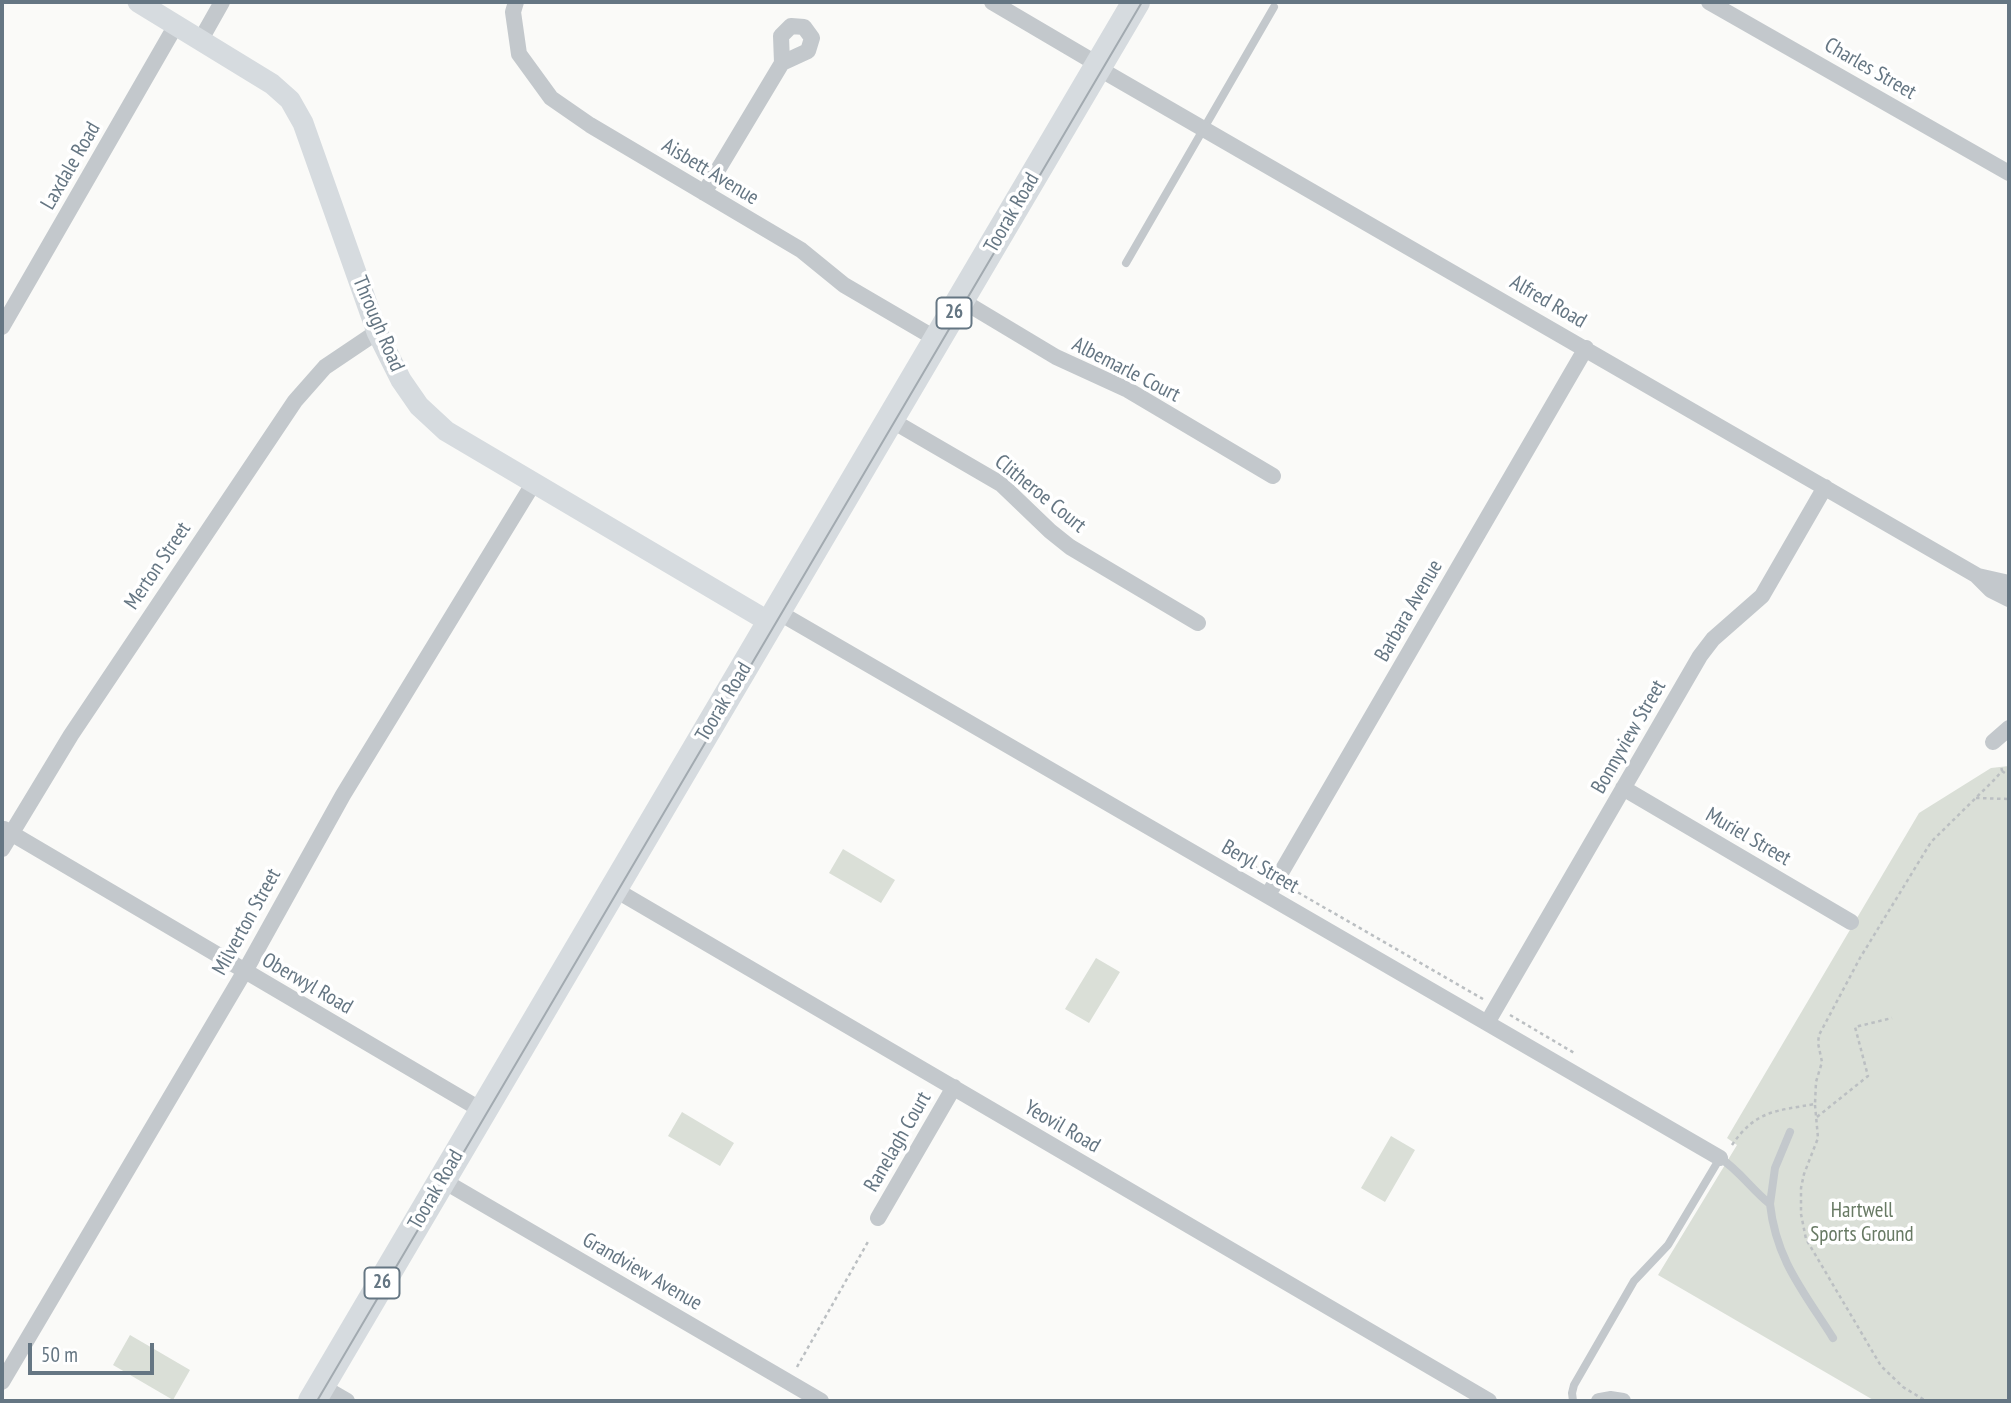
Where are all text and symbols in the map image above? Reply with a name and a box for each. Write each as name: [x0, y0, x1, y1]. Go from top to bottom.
street label: Charles Street: [1820, 33, 1920, 105]
street label: Laxdale Road: [36, 118, 106, 214]
street label: Aisbett Avenue: [657, 133, 763, 211]
street label: Toorak Road: [979, 169, 1045, 257]
street label: Alfred Road: [1505, 270, 1591, 334]
street label: Through Road: [347, 273, 409, 375]
road number: 26: [936, 298, 972, 328]
street label: Albemarle Court: [1068, 332, 1184, 408]
street label: Clitheroe Court: [989, 450, 1091, 538]
street label: Merton Street: [120, 517, 196, 615]
street label: Barbara Avenue: [1370, 556, 1448, 666]
street label: Toorak Road: [691, 658, 757, 746]
street label: Bonnyview Street: [1586, 676, 1672, 798]
street label: Muriel Street: [1701, 803, 1795, 871]
street label: Beryl Street: [1217, 835, 1303, 899]
street label: Milverton Street: [207, 864, 287, 980]
street label: Oberwyl Road: [257, 948, 357, 1020]
street label: Ranelagh Court: [859, 1087, 937, 1197]
street label: Yeovil Road: [1020, 1095, 1104, 1159]
street label: Toorak Road: [403, 1146, 469, 1234]
park label: Hartwell Sports Ground: [1810, 1198, 1914, 1248]
street label: Grandview Avenue: [578, 1228, 706, 1316]
road number: 26: [364, 1268, 400, 1298]
scale bar: [32, 1330, 158, 1374]
text: 50 m: [41, 1341, 78, 1368]

